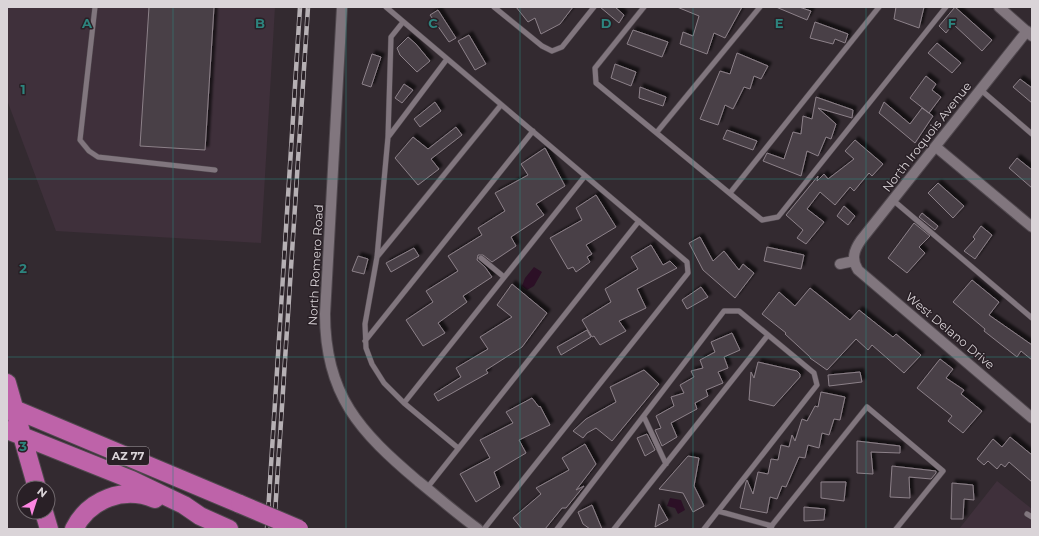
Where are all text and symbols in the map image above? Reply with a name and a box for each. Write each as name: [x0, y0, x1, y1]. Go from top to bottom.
text: A: [81, 15, 93, 31]
text: B: [255, 15, 265, 31]
text: C: [428, 15, 438, 31]
text: D: [601, 15, 612, 31]
text: E: [775, 15, 784, 31]
text: F: [948, 15, 956, 31]
street label: North Iroquois Avenue: [879, 79, 974, 195]
text: 1: [20, 81, 26, 97]
street label: North Romero Road: [305, 204, 326, 326]
text: 2: [19, 260, 27, 276]
street label: West Delano Drive: [903, 289, 998, 372]
text: 3: [18, 438, 27, 454]
road number: AZ 77: [107, 447, 149, 465]
north arrow: [16, 480, 56, 520]
text: N: [34, 484, 50, 500]

